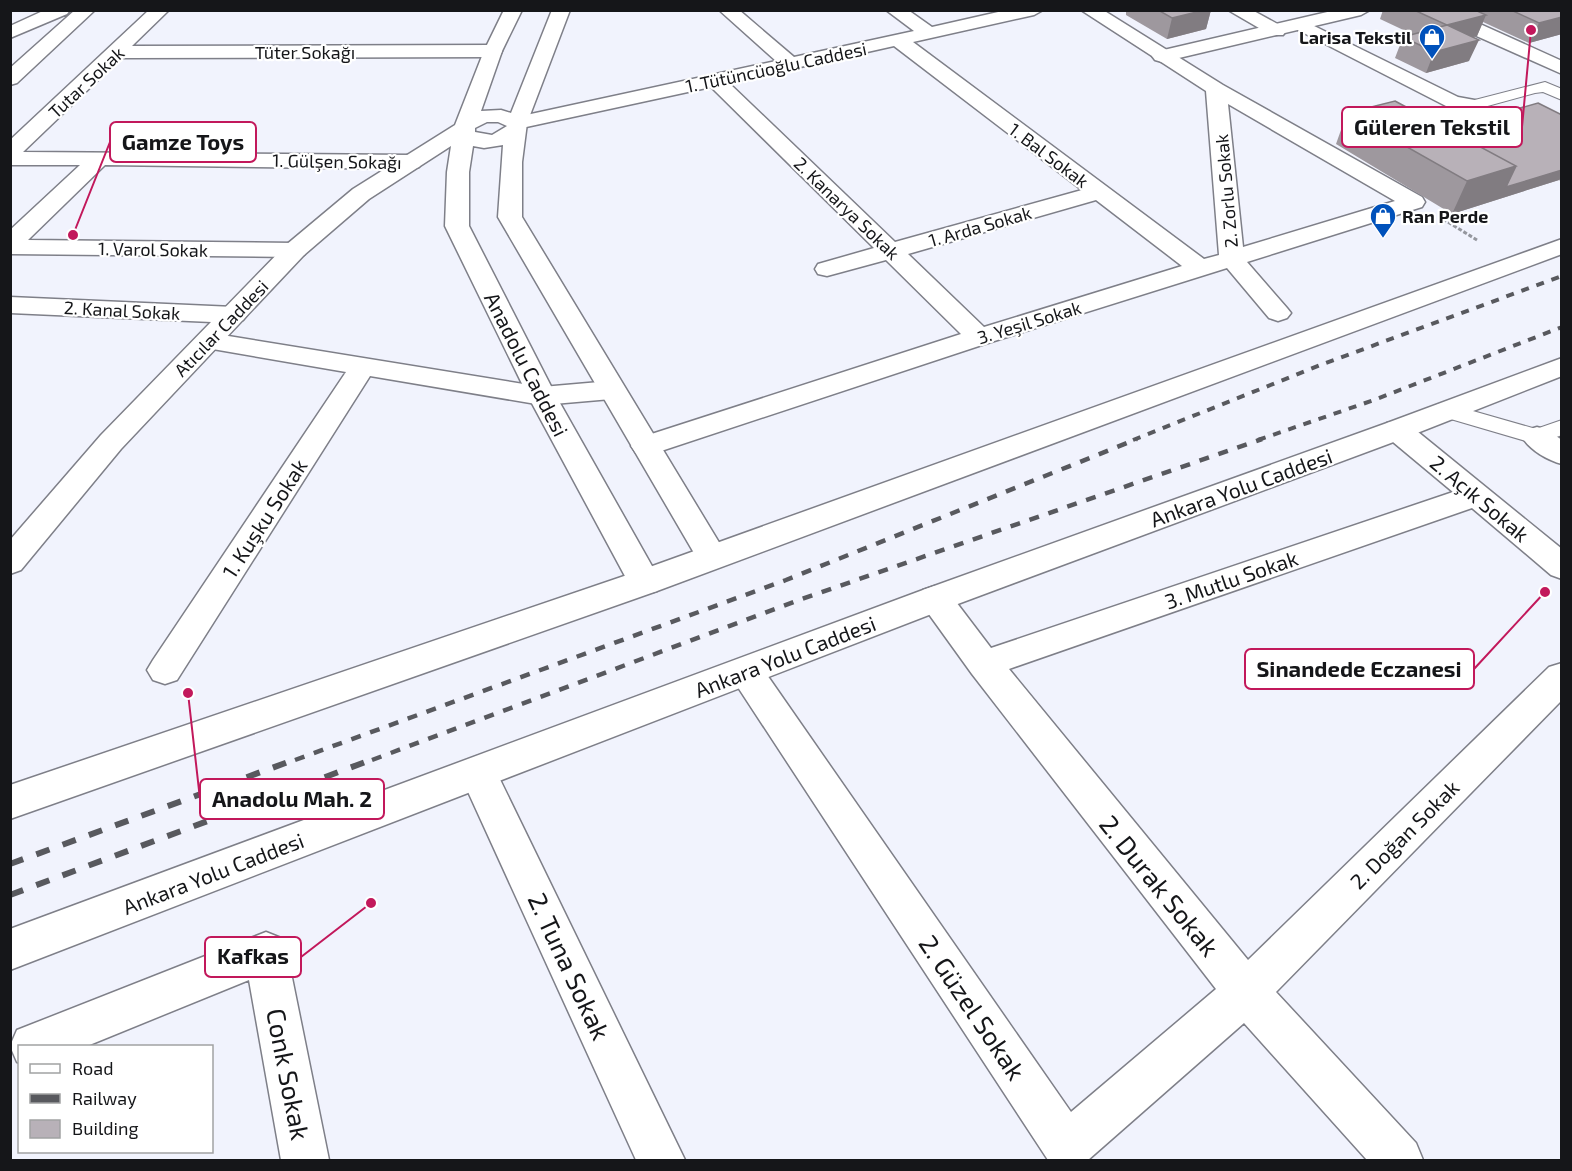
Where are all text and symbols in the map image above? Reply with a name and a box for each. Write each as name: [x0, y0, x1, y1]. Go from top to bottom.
shop icon: Larisa Tekstil: [1417, 22, 1447, 60]
place label: Larisa Tekstil: [1299, 26, 1412, 48]
street label: 1. Tütüncüoğlu Caddesi: [683, 37, 869, 97]
street label: Tutar Sokak: [44, 41, 128, 123]
street label: Tüter Sokağı: [255, 41, 355, 63]
callout: Güleren Tekstil: [1342, 107, 1522, 147]
text: Güleren Tekstil: [1354, 113, 1511, 139]
street label: 1. Bal Sokak: [1005, 118, 1093, 192]
callout: Gamze Toys: [110, 122, 256, 162]
text: Gamze Toys: [122, 128, 244, 155]
street label: 2. Zorlu Sokak: [1210, 133, 1242, 249]
street label: 1. Gülşen Sokağı: [272, 149, 402, 174]
street label: 2. Kanarya Sokak: [790, 152, 904, 264]
street label: 1. Arda Sokak: [926, 201, 1034, 251]
shop icon: Ran Perde: [1368, 201, 1398, 239]
place label: Ran Perde: [1402, 205, 1488, 227]
street label: 1. Varol Sokak: [98, 237, 208, 261]
street label: Atıcılar Caddesi: [169, 275, 273, 381]
street label: Anadolu Caddesi: [480, 288, 574, 440]
street label: 2. Kanal Sokak: [63, 296, 181, 324]
street label: 3. Yeşil Sokak: [974, 296, 1084, 349]
street label: Ankara Yolu Caddesi: [1147, 442, 1335, 532]
street label: 2. Açık Sokak: [1424, 449, 1535, 548]
street label: 1. Kuşku Sokak: [216, 454, 314, 583]
street label: 3. Mutlu Sokak: [1161, 544, 1301, 613]
street label: Ankara Yolu Caddesi: [691, 610, 879, 702]
callout: Sinandede Eczanesi: [1245, 649, 1474, 689]
text: Sinandede Eczanesi: [1256, 655, 1462, 681]
street label: 2. Doğan Sokak: [1344, 774, 1464, 894]
callout: Anadolu Mah. 2: [200, 779, 384, 819]
text: Anadolu Mah. 2: [212, 785, 372, 811]
street label: 2. Durak Sokak: [1094, 808, 1226, 962]
street label: Ankara Yolu Caddesi: [119, 827, 307, 919]
street label: 2. Tuna Sokak: [522, 888, 618, 1044]
street label: 2. Güzel Sokak: [913, 929, 1033, 1085]
callout: Kafkas: [205, 937, 301, 977]
text: Kafkas: [217, 942, 289, 968]
street label: Conk Sokak: [261, 1005, 317, 1143]
legend: [18, 1045, 213, 1153]
text: Road: [72, 1057, 113, 1079]
text: Railway: [72, 1087, 137, 1109]
text: Building: [72, 1117, 139, 1139]

